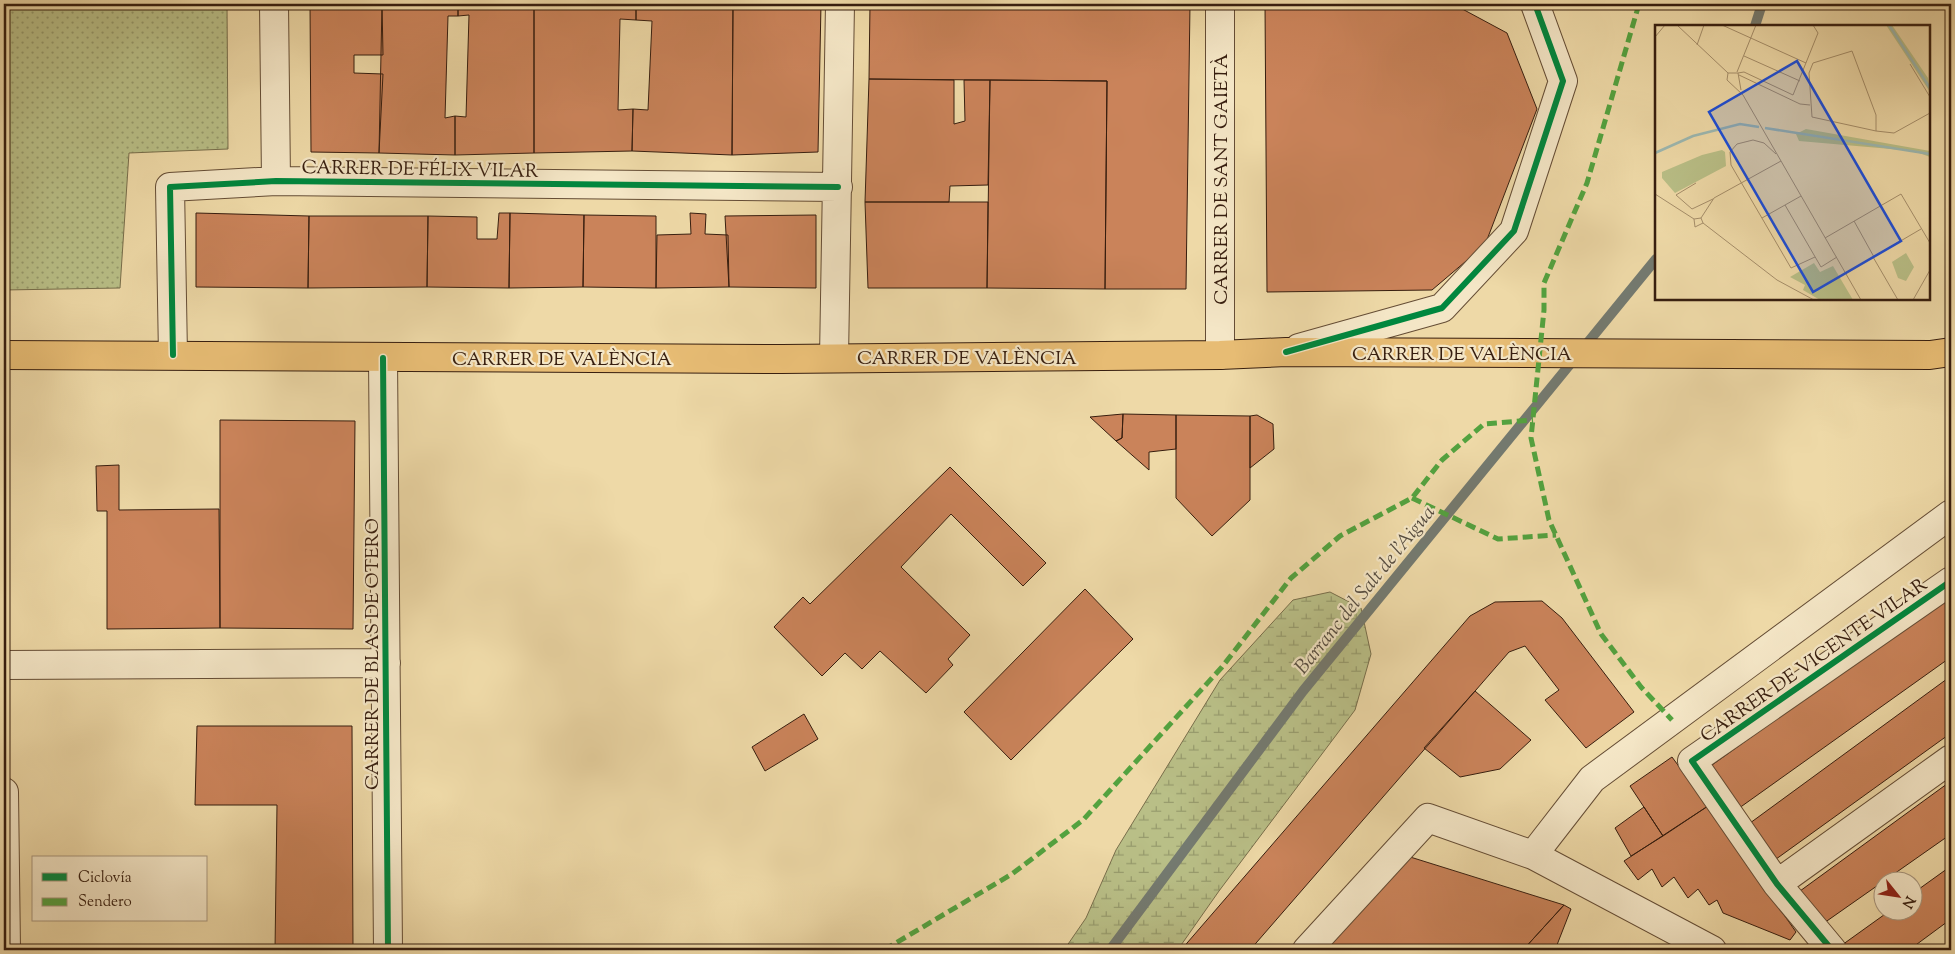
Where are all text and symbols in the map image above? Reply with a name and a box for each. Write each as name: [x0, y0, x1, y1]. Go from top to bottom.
inset map: [1655, 25, 1930, 300]
street label: CARRER DE SANT GAIETÀ: [1209, 53, 1236, 305]
street label: CARRER DE FÉLIX VILAR: [301, 155, 539, 186]
street label: CARRER DE VALÈNCIA: [1352, 342, 1573, 369]
street label: CARRER DE VALÈNCIA: [857, 346, 1078, 373]
street label: CARRER DE VALÈNCIA: [452, 347, 673, 374]
water label: Barranc del Salt de l'Aigua: [1289, 500, 1443, 681]
street label: CARRER DE BLAS DE OTERO: [360, 518, 387, 790]
street label: CARRER DE VICENTE VILAR: [1696, 572, 1934, 750]
legend: [32, 856, 208, 922]
text: Ciclovía: [78, 868, 132, 889]
north arrow: [1872, 872, 1922, 922]
text: Sendero: [78, 892, 132, 913]
text: N: [1896, 892, 1919, 911]

